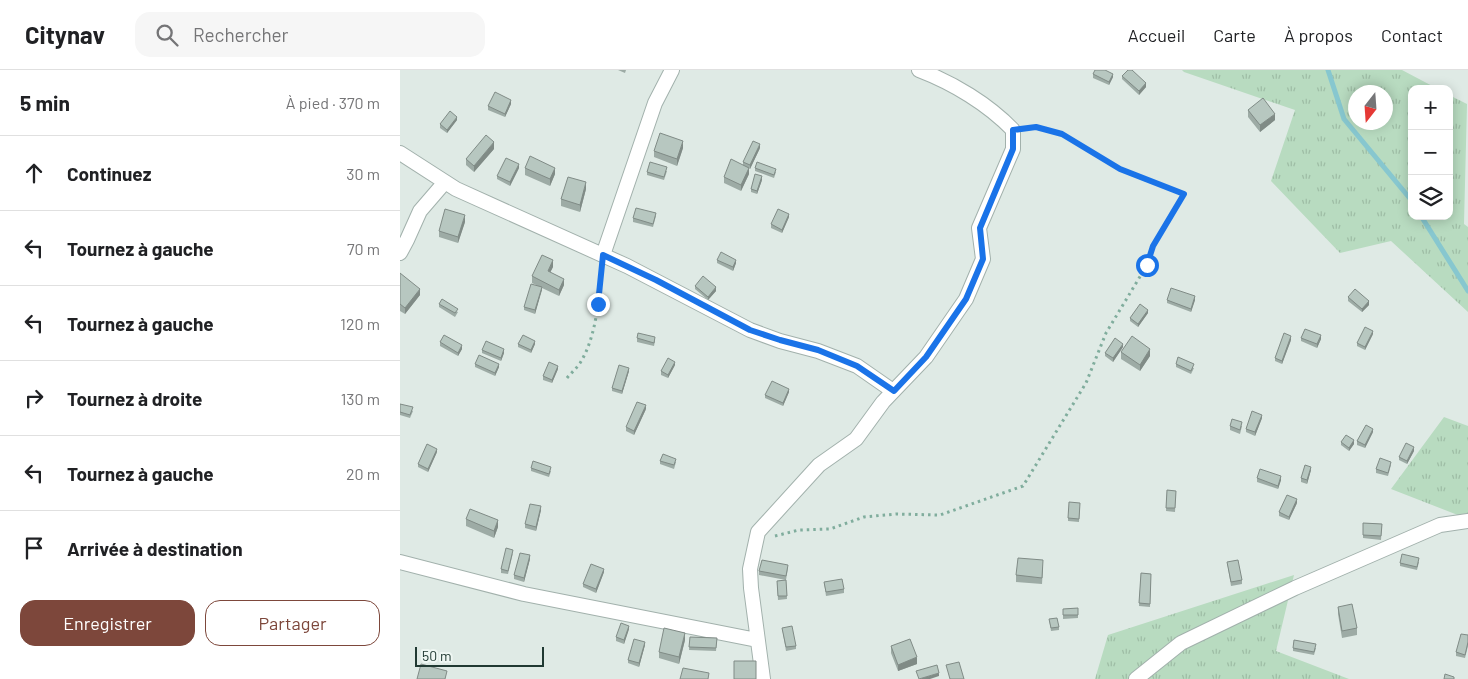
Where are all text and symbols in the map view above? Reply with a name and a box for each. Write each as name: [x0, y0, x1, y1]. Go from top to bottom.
search box: [135, 12, 485, 57]
text: Citynav: [25, 20, 105, 49]
icon: search: [153, 21, 181, 49]
text: Rechercher: [193, 23, 289, 46]
text: Accueil: [1128, 24, 1185, 46]
text: Carte: [1213, 24, 1256, 46]
text: À propos: [1284, 24, 1353, 46]
text: Contact: [1381, 24, 1443, 46]
north arrow: [1348, 85, 1393, 130]
map controls: [1408, 85, 1453, 220]
button: +: [1408, 85, 1453, 130]
text: 5 min: [20, 90, 70, 115]
text: À pied · 370 m: [286, 93, 380, 112]
button: −: [1408, 130, 1453, 175]
icon: ahead: [20, 159, 48, 187]
text: Continuez: [67, 162, 151, 185]
text: 30 m: [346, 164, 380, 183]
button: layers: [1408, 175, 1453, 220]
icon: left: [20, 234, 48, 262]
text: Tournez à gauche: [67, 237, 214, 260]
text: 70 m: [347, 239, 380, 258]
route start: [1136, 254, 1159, 277]
route end: [587, 293, 610, 316]
icon: left: [20, 309, 48, 337]
text: Tournez à gauche: [67, 312, 214, 335]
text: 120 m: [340, 314, 380, 333]
icon: right: [20, 384, 48, 412]
text: Tournez à droite: [67, 387, 203, 410]
text: 130 m: [341, 389, 380, 408]
icon: left: [20, 459, 48, 487]
text: Tournez à gauche: [67, 462, 214, 485]
text: 20 m: [346, 464, 380, 483]
icon: arrive: [20, 534, 48, 562]
text: Arrivée à destination: [67, 537, 243, 560]
button: Enregistrer: [20, 600, 195, 646]
button: Partager: [205, 600, 380, 646]
scale bar: [415, 644, 544, 667]
text: 50 m: [422, 647, 451, 664]

